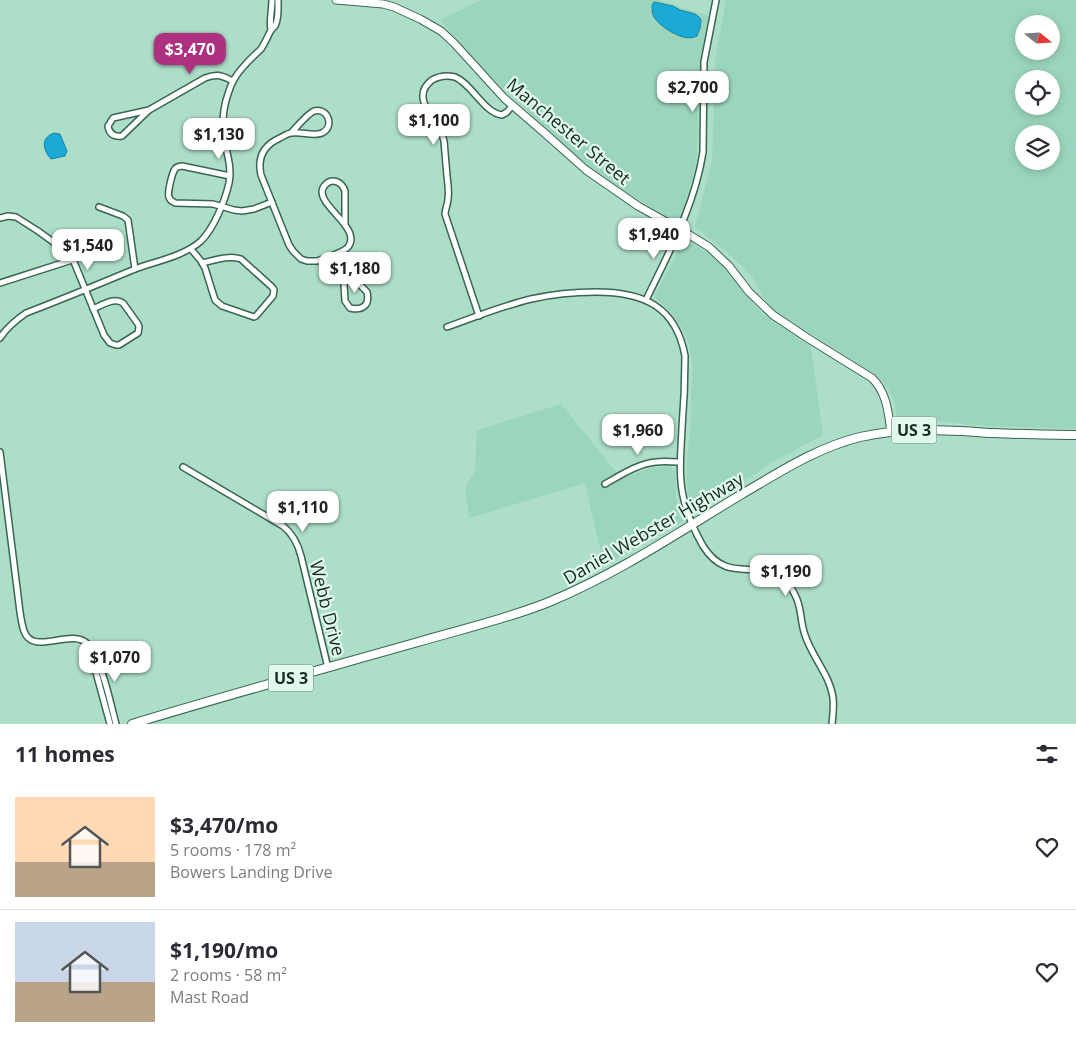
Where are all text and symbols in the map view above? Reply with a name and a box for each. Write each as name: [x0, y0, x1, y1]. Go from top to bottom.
north arrow: [1015, 15, 1060, 60]
map controls: [1015, 15, 1060, 170]
pin: $3,470: [149, 32, 231, 75]
text: $3,470: [165, 38, 215, 60]
pin: $2,700: [652, 70, 734, 113]
button: locate: [1015, 70, 1060, 115]
street label: Manchester Street: [502, 72, 636, 190]
text: $2,700: [668, 76, 718, 98]
pin: $1,100: [393, 104, 475, 146]
text: $1,100: [409, 109, 459, 131]
pin: $1,130: [178, 118, 260, 160]
text: $1,130: [194, 123, 244, 145]
button: layers: [1015, 125, 1060, 170]
pin: $1,940: [613, 218, 695, 260]
text: $1,940: [629, 223, 679, 245]
pin: $1,540: [47, 228, 129, 271]
text: $1,540: [63, 234, 113, 256]
pin: $1,180: [314, 252, 396, 294]
text: $1,180: [330, 257, 380, 279]
pin: $1,960: [597, 414, 679, 456]
road number: US 3: [892, 416, 936, 444]
text: $1,960: [613, 419, 663, 441]
street label: Daniel Webster Highway: [558, 466, 748, 590]
pin: $1,110: [262, 490, 344, 533]
text: $1,110: [278, 496, 328, 518]
pin: $1,190: [745, 554, 827, 597]
street label: Webb Drive: [305, 558, 351, 658]
text: $1,190: [761, 560, 811, 582]
pin: $1,070: [74, 640, 156, 683]
text: $1,070: [90, 646, 140, 668]
road number: US 3: [268, 664, 314, 691]
text: 11 homes: [15, 740, 115, 768]
icon: filters: [1033, 740, 1061, 768]
text: $3,470/mo: [170, 811, 278, 839]
icon: home: [55, 817, 115, 877]
icon: heart: [1033, 833, 1061, 861]
text: 5 rooms · 178 m²: [170, 839, 296, 861]
text: Bowers Landing Drive: [170, 861, 332, 883]
text: $1,190/mo: [170, 936, 278, 964]
icon: home: [55, 942, 115, 1002]
icon: heart: [1033, 958, 1061, 986]
text: 2 rooms · 58 m²: [170, 964, 287, 986]
text: Mast Road: [170, 986, 249, 1008]

